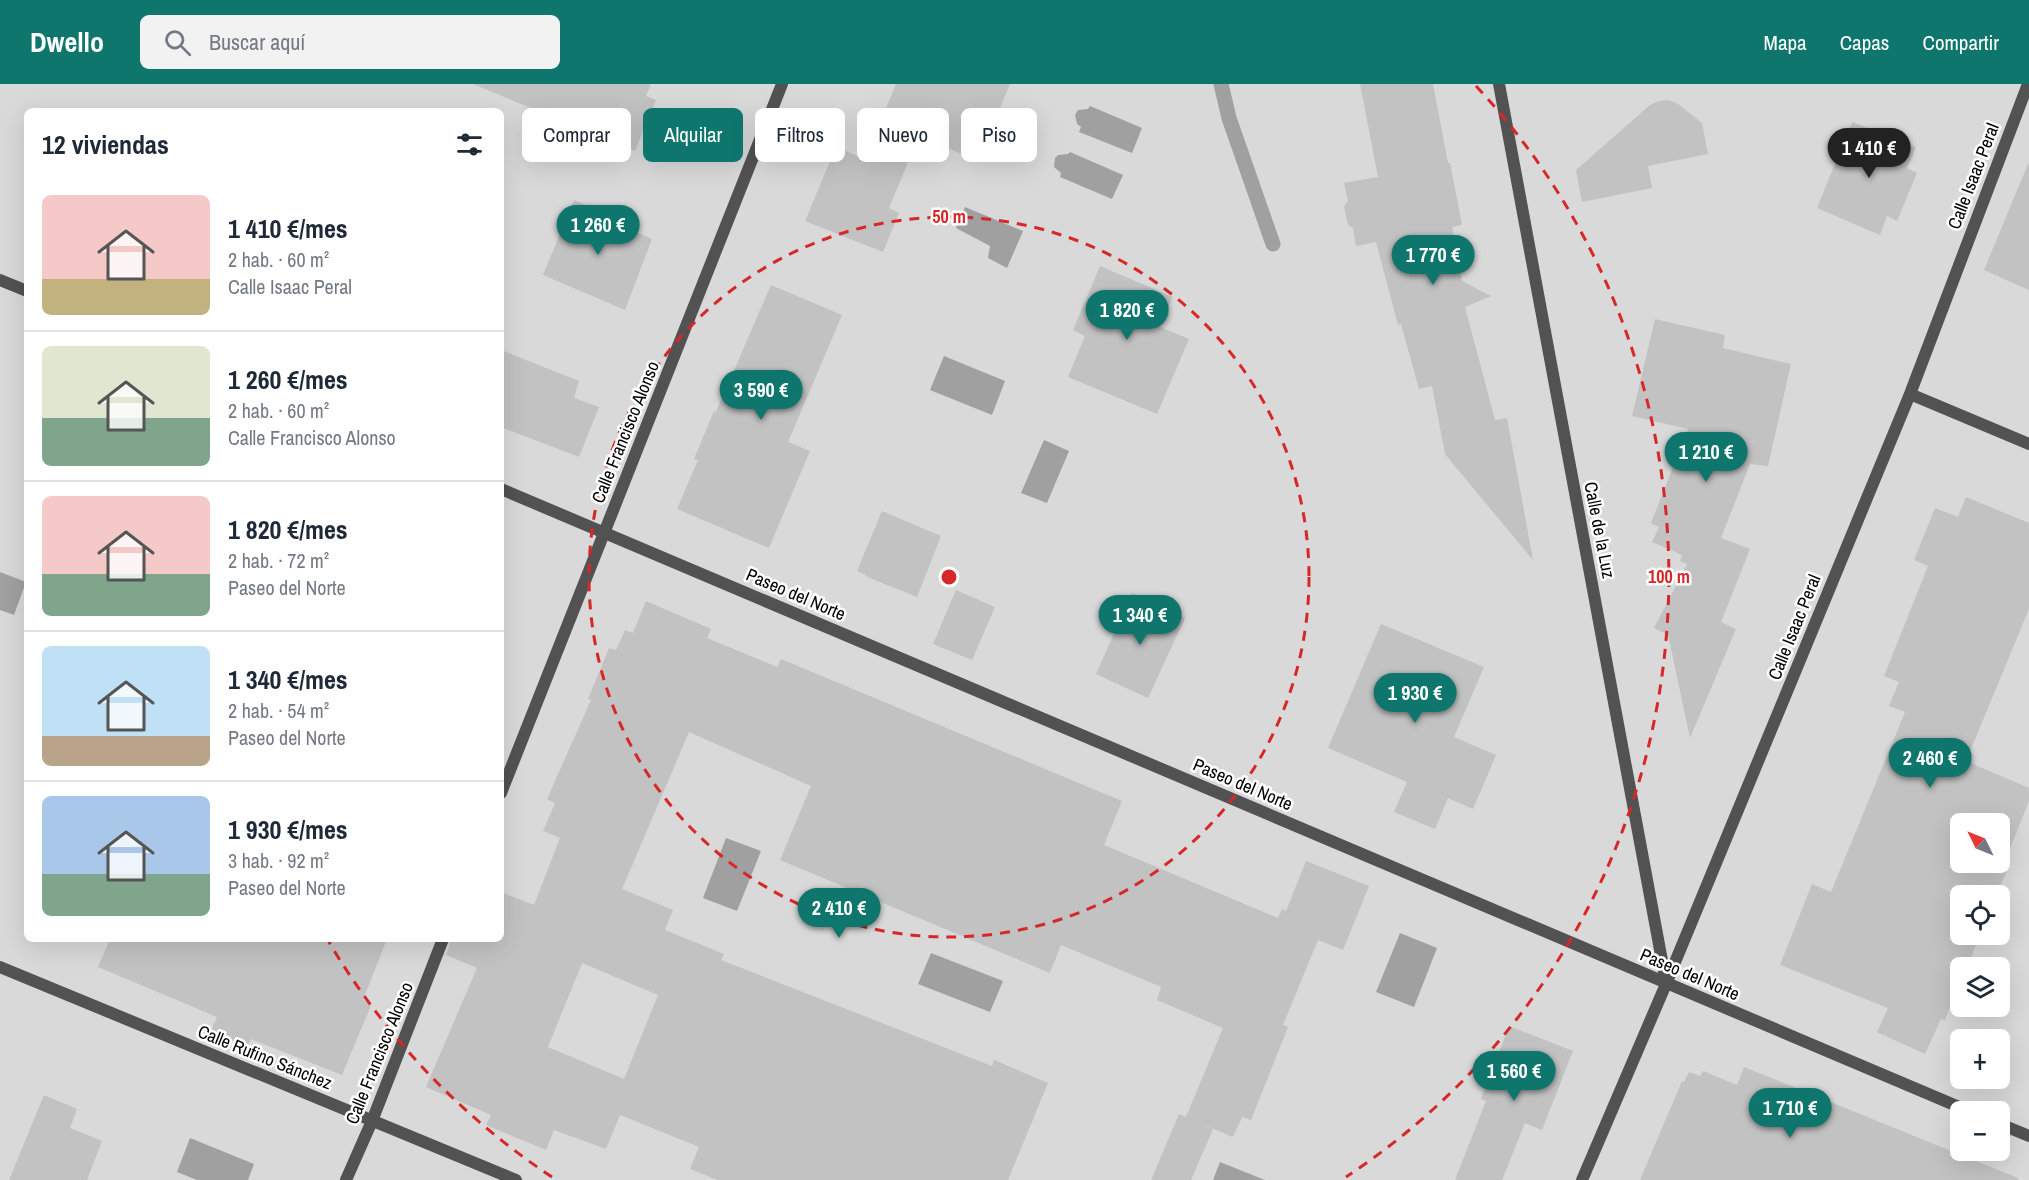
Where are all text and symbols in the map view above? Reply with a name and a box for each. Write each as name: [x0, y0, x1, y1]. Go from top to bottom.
search box: [140, 15, 560, 69]
text: Dwello: [30, 23, 104, 61]
icon: search: [161, 26, 194, 59]
text: Buscar aquí: [209, 27, 305, 57]
text: Mapa: [1764, 28, 1807, 57]
text: Capas: [1840, 28, 1889, 57]
text: Compartir: [1922, 28, 1999, 57]
chip: Comprar: [522, 108, 631, 162]
chip: Alquilar: [643, 108, 743, 162]
chip: Filtros: [755, 108, 845, 162]
chip: Nuevo: [857, 108, 949, 162]
chip: Piso: [961, 108, 1037, 162]
street label: Calle Isaac Peral: [1941, 119, 2005, 233]
text: 12 viviendas: [42, 127, 169, 162]
icon: filters: [453, 128, 486, 161]
pin: 1 410 €: [1814, 128, 1924, 179]
text: 1 410 €: [1842, 134, 1896, 161]
text: 50 m: [932, 204, 966, 229]
pin: 1 260 €: [543, 205, 653, 256]
text: 1 410 €/mes: [228, 211, 348, 246]
text: 1 260 €: [571, 211, 625, 238]
icon: home: [90, 219, 162, 291]
pin: 1 770 €: [1378, 235, 1488, 286]
text: 1 770 €: [1406, 241, 1460, 268]
text: 2 hab. · 60 m²: [228, 246, 329, 273]
text: Calle Isaac Peral: [228, 273, 352, 300]
pin: 1 820 €: [1072, 290, 1182, 341]
text: 1 820 €: [1100, 296, 1154, 323]
street label: Calle Francisco Alonso: [585, 357, 665, 507]
text: 1 260 €/mes: [228, 362, 348, 397]
icon: home: [90, 370, 162, 442]
pin: 3 590 €: [706, 370, 816, 421]
text: 3 590 €: [734, 376, 788, 403]
text: 2 hab. · 60 m²: [228, 397, 329, 424]
text: Calle Francisco Alonso: [228, 424, 396, 451]
pin: 1 210 €: [1651, 432, 1761, 483]
text: 1 210 €: [1679, 438, 1733, 465]
street label: Calle de la Luz: [1578, 480, 1622, 580]
text: 1 820 €/mes: [228, 512, 348, 547]
icon: home: [90, 520, 162, 592]
text: 2 hab. · 72 m²: [228, 547, 329, 574]
street label: Paseo del Norte: [742, 562, 850, 626]
text: 100 m: [1648, 564, 1690, 589]
centre of rings: [939, 567, 959, 587]
street label: Calle Isaac Peral: [1762, 571, 1826, 683]
text: Paseo del Norte: [228, 574, 346, 601]
pin: 1 340 €: [1085, 595, 1195, 646]
text: 1 340 €: [1113, 601, 1167, 628]
text: 1 340 €/mes: [228, 662, 348, 697]
icon: home: [90, 670, 162, 742]
pin: 1 930 €: [1360, 673, 1470, 724]
text: 1 930 €: [1388, 679, 1442, 706]
text: 2 hab. · 54 m²: [228, 697, 329, 724]
text: Paseo del Norte: [228, 724, 346, 751]
pin: 2 460 €: [1875, 738, 1985, 789]
text: 2 460 €: [1903, 744, 1957, 771]
street label: Paseo del Norte: [1189, 752, 1297, 816]
text: 1 930 €/mes: [228, 812, 348, 847]
north arrow: [1950, 813, 2010, 873]
map controls: [1950, 813, 2010, 1161]
icon: home: [90, 820, 162, 892]
text: 3 hab. · 92 m²: [228, 847, 329, 874]
text: Paseo del Norte: [228, 874, 346, 901]
button: locate: [1950, 885, 2010, 945]
pin: 2 410 €: [784, 888, 894, 939]
text: 2 410 €: [812, 894, 866, 921]
street label: Paseo del Norte: [1636, 942, 1744, 1006]
button: layers: [1950, 957, 2010, 1017]
street label: Calle Francisco Alonso: [339, 978, 419, 1128]
street label: Calle Rufino Sánchez: [194, 1019, 336, 1095]
button: +: [1950, 1029, 2010, 1089]
pin: 1 560 €: [1459, 1051, 1569, 1102]
text: 1 560 €: [1487, 1057, 1541, 1084]
pin: 1 710 €: [1735, 1088, 1845, 1139]
text: 1 710 €: [1763, 1094, 1817, 1121]
button: −: [1950, 1101, 2010, 1161]

